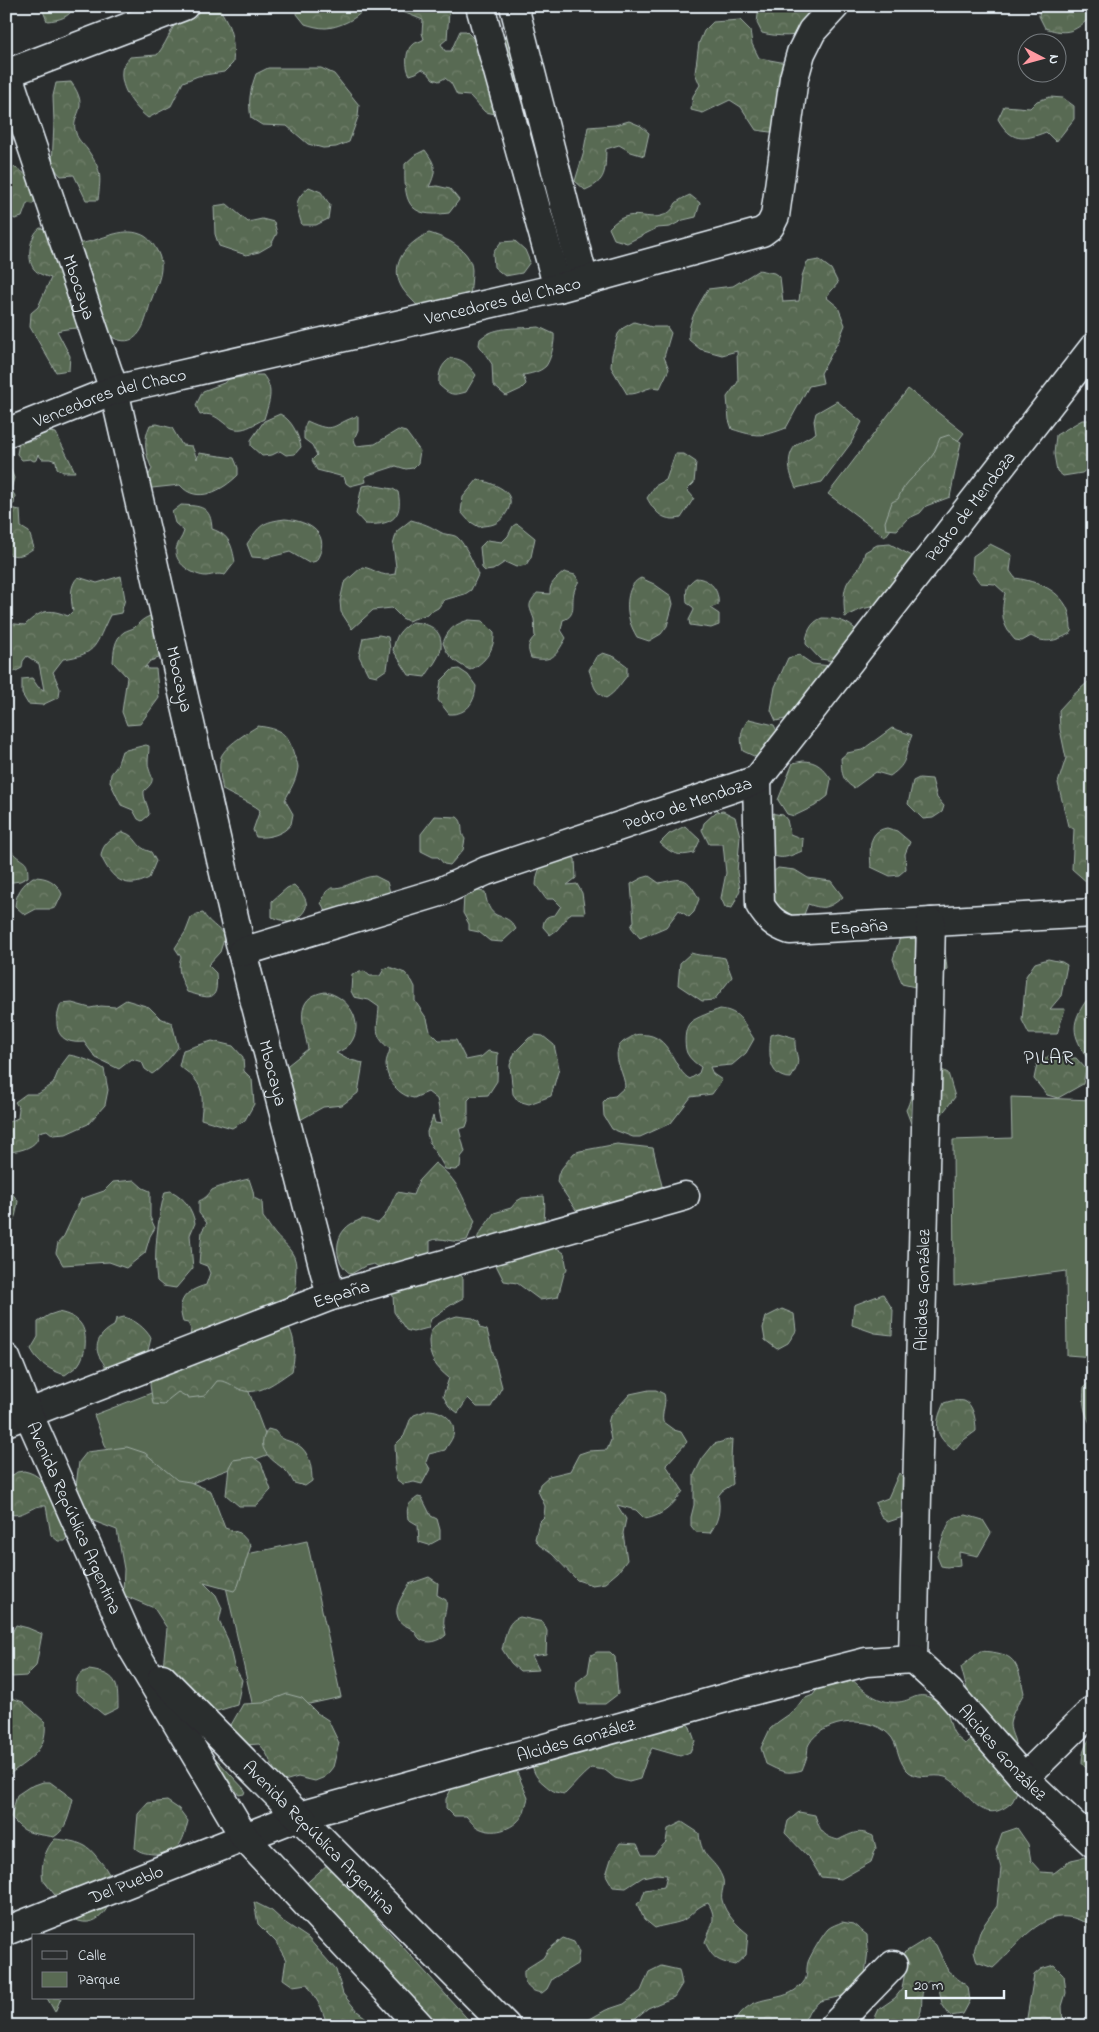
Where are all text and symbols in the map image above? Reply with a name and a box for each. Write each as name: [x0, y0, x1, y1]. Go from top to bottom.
north arrow: [1016, 32, 1066, 82]
text: N: [1043, 53, 1064, 65]
street label: Mbocaya: [54, 252, 101, 324]
street label: Vencedores del Chaco: [421, 271, 584, 333]
street label: Vencedores del Chaco: [29, 363, 189, 436]
street label: Pedro de Mendoza: [920, 447, 1023, 569]
street label: Mbocaya: [158, 644, 198, 715]
street label: Pedro de Mendoza: [620, 772, 756, 839]
street label: España: [829, 914, 889, 943]
street label: Mbocaya: [250, 1038, 292, 1109]
district label: PILAR: [1024, 1044, 1074, 1073]
street label: Alcides González: [910, 1228, 939, 1352]
street label: España: [310, 1275, 373, 1317]
street label: Avenida República Argentina: [19, 1418, 127, 1619]
street label: Alcides González: [951, 1700, 1052, 1808]
street label: Alcides González: [514, 1712, 639, 1770]
street label: Avenida República Argentina: [236, 1755, 401, 1922]
street label: Del Pueblo: [85, 1859, 168, 1912]
legend: [32, 1934, 195, 2000]
text: Calle: [78, 1945, 106, 1967]
scale bar: [906, 1967, 1004, 1999]
text: Parque: [78, 1969, 120, 1991]
text: 20 m: [914, 1975, 944, 1997]

